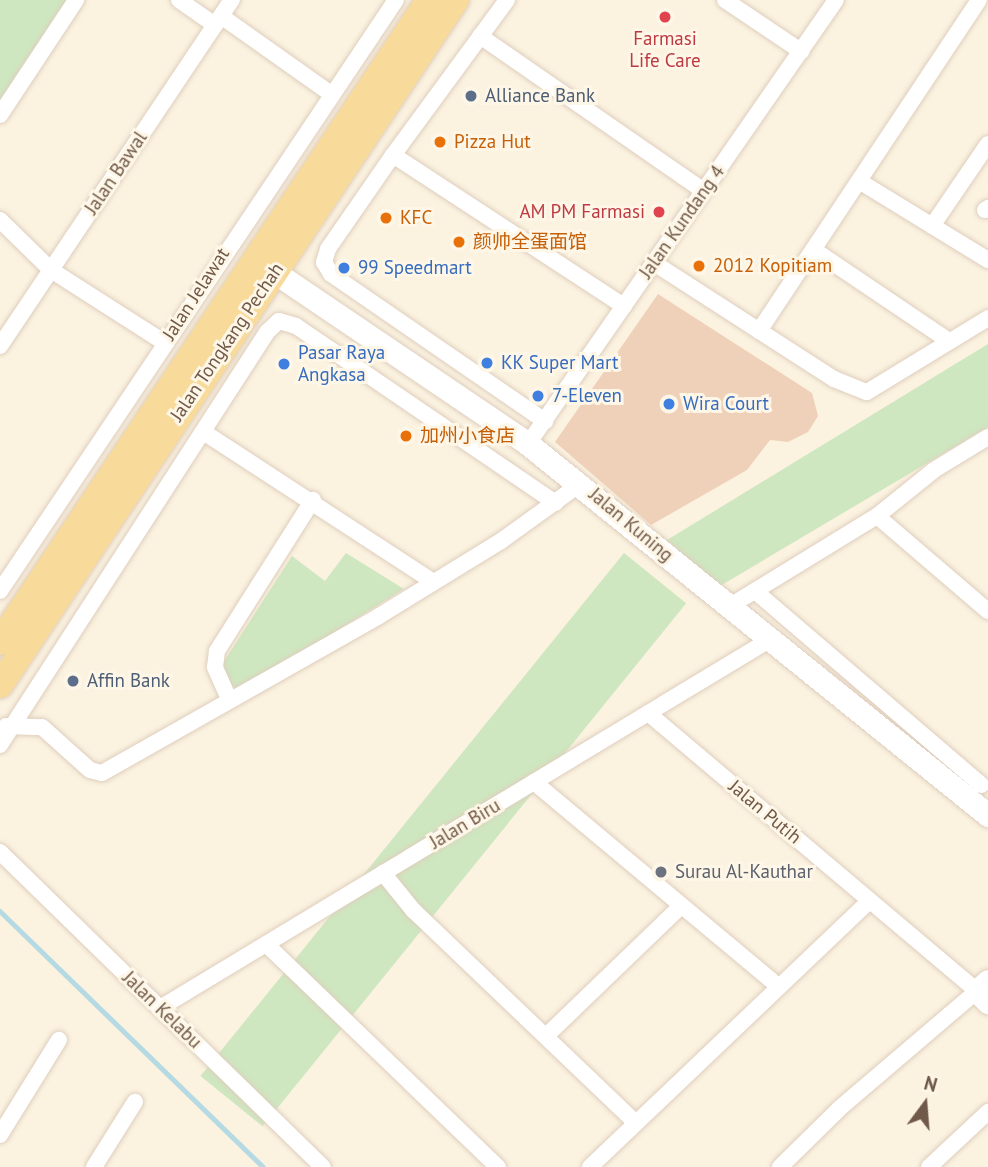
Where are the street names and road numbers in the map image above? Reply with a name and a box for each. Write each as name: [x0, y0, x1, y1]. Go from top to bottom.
street label: Jalan Bawal: [80, 127, 152, 219]
street label: Jalan Kundang 4: [635, 161, 729, 283]
street label: Jalan Jelawat: [158, 244, 234, 344]
street label: Jalan Tongkang Pechah: [165, 258, 289, 426]
street label: Jalan Kuning: [584, 483, 678, 567]
street label: Jalan Putih: [724, 775, 806, 849]
street label: Jalan Biru: [426, 794, 504, 854]
street label: Jalan Kelabu: [118, 967, 206, 1053]

